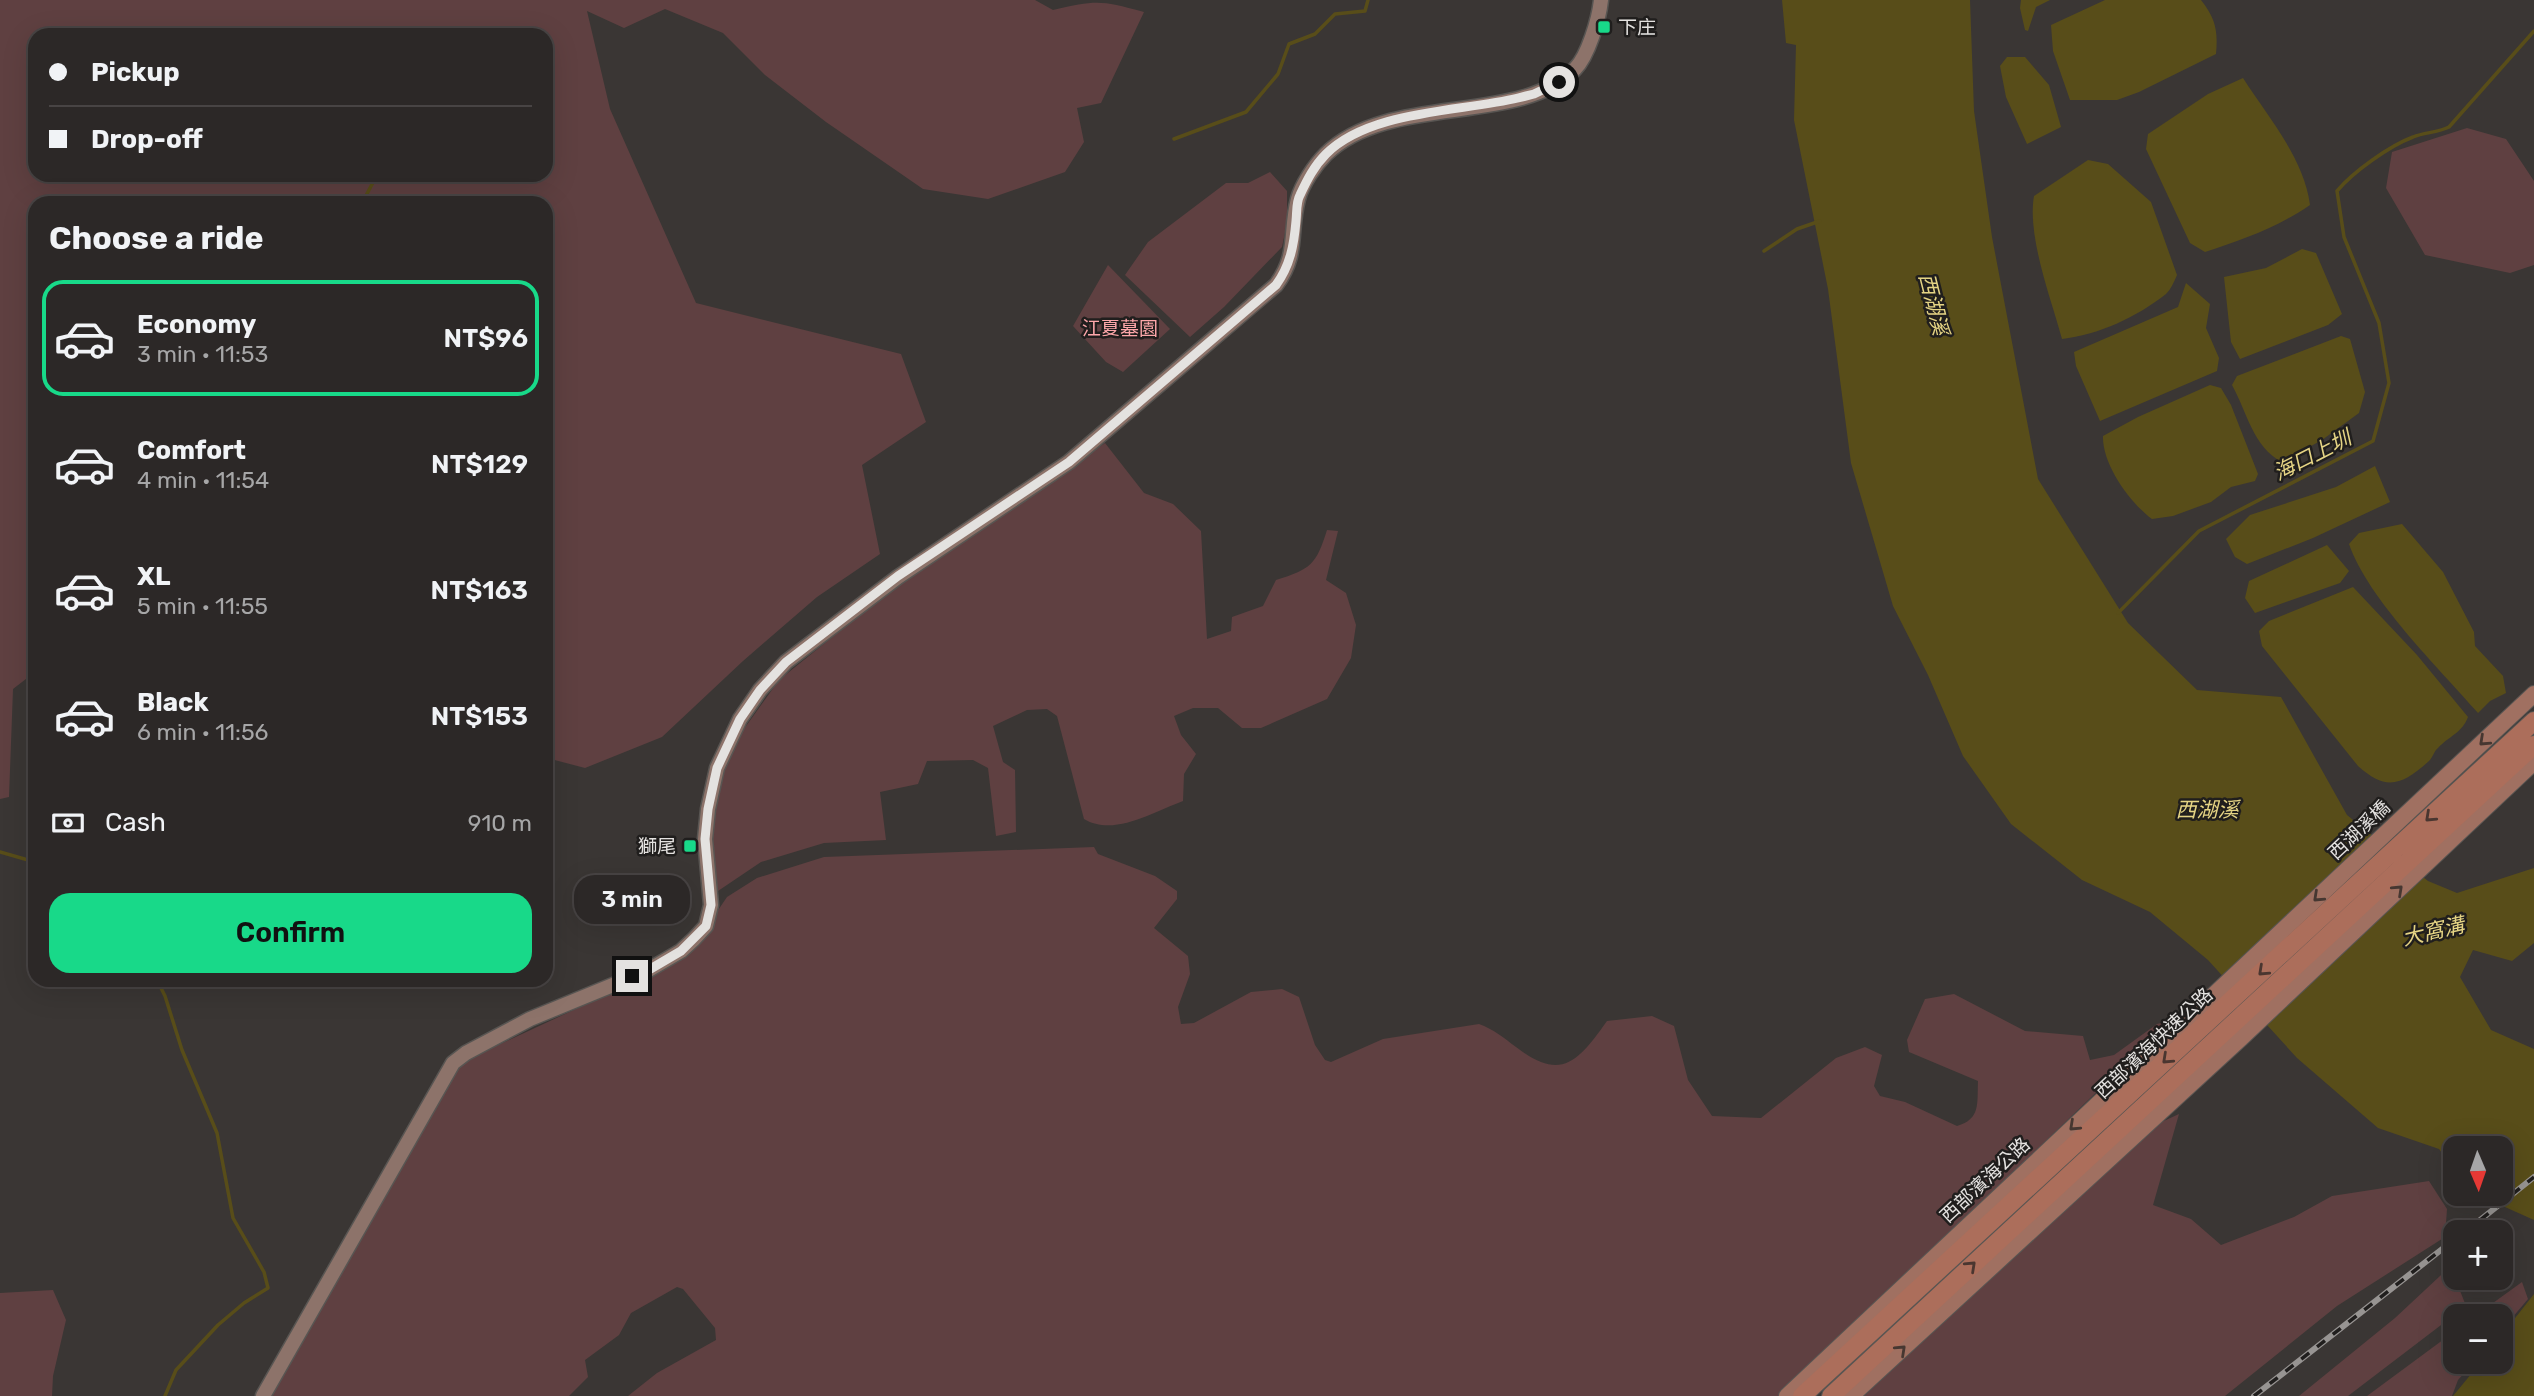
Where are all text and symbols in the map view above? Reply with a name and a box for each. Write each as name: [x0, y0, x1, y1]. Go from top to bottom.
place label: 下庄: [1618, 16, 1656, 39]
marker: 下庄: [1596, 19, 1612, 35]
text: Pickup: [91, 57, 180, 88]
route start: [1543, 66, 1575, 98]
text: Drop-off: [91, 124, 203, 155]
text: Choose a ride: [49, 219, 263, 257]
water label: 西湖溪: [1914, 270, 1954, 340]
icon: car: [53, 307, 116, 370]
text: Economy: [137, 309, 256, 340]
park label: 江夏墓園: [1082, 317, 1158, 340]
text: NT$96: [444, 323, 528, 354]
text: 3 min · 11:53: [137, 340, 268, 368]
water label: 海口上圳: [2269, 423, 2358, 485]
icon: car: [53, 433, 116, 496]
text: Comfort: [137, 435, 246, 466]
text: NT$129: [431, 449, 528, 480]
text: 4 min · 11:54: [137, 466, 269, 494]
icon: car: [53, 559, 116, 622]
text: XL: [137, 561, 170, 592]
text: NT$163: [431, 575, 528, 606]
text: 5 min · 11:55: [137, 592, 268, 620]
icon: car: [53, 685, 116, 748]
text: Black: [137, 687, 209, 718]
text: NT$153: [431, 701, 528, 732]
text: 6 min · 11:56: [137, 718, 268, 746]
one-way arrow: [2479, 733, 2492, 746]
street label: 西湖溪橋: [2323, 796, 2395, 864]
water label: 西湖溪: [2176, 797, 2241, 822]
icon: cash: [49, 804, 87, 842]
text: Cash: [105, 807, 166, 838]
text: 910 m: [468, 809, 532, 837]
one-way arrow: [2425, 809, 2438, 821]
place label: 獅尾: [638, 835, 676, 858]
marker: 獅尾: [682, 838, 698, 854]
callout: 3 min: [574, 874, 690, 923]
text: 3 min: [601, 885, 663, 913]
one-way arrow: [2390, 886, 2403, 898]
one-way arrow: [2314, 889, 2327, 901]
button: Confirm: [49, 893, 532, 973]
water label: 大窩溝: [2399, 911, 2469, 950]
route end: [616, 960, 648, 992]
one-way arrow: [2258, 963, 2271, 976]
street label: 西部濱海快速公路: [2091, 983, 2217, 1103]
one-way arrow: [2162, 1051, 2175, 1064]
one-way arrow: [2069, 1118, 2082, 1130]
street label: 西部濱海公路: [1935, 1133, 2035, 1227]
north arrow: [2443, 1136, 2513, 1206]
map controls: [2443, 1136, 2513, 1374]
button: +: [2443, 1220, 2513, 1290]
one-way arrow: [1963, 1262, 1976, 1275]
button: −: [2443, 1304, 2513, 1374]
one-way arrow: [1893, 1346, 1906, 1358]

